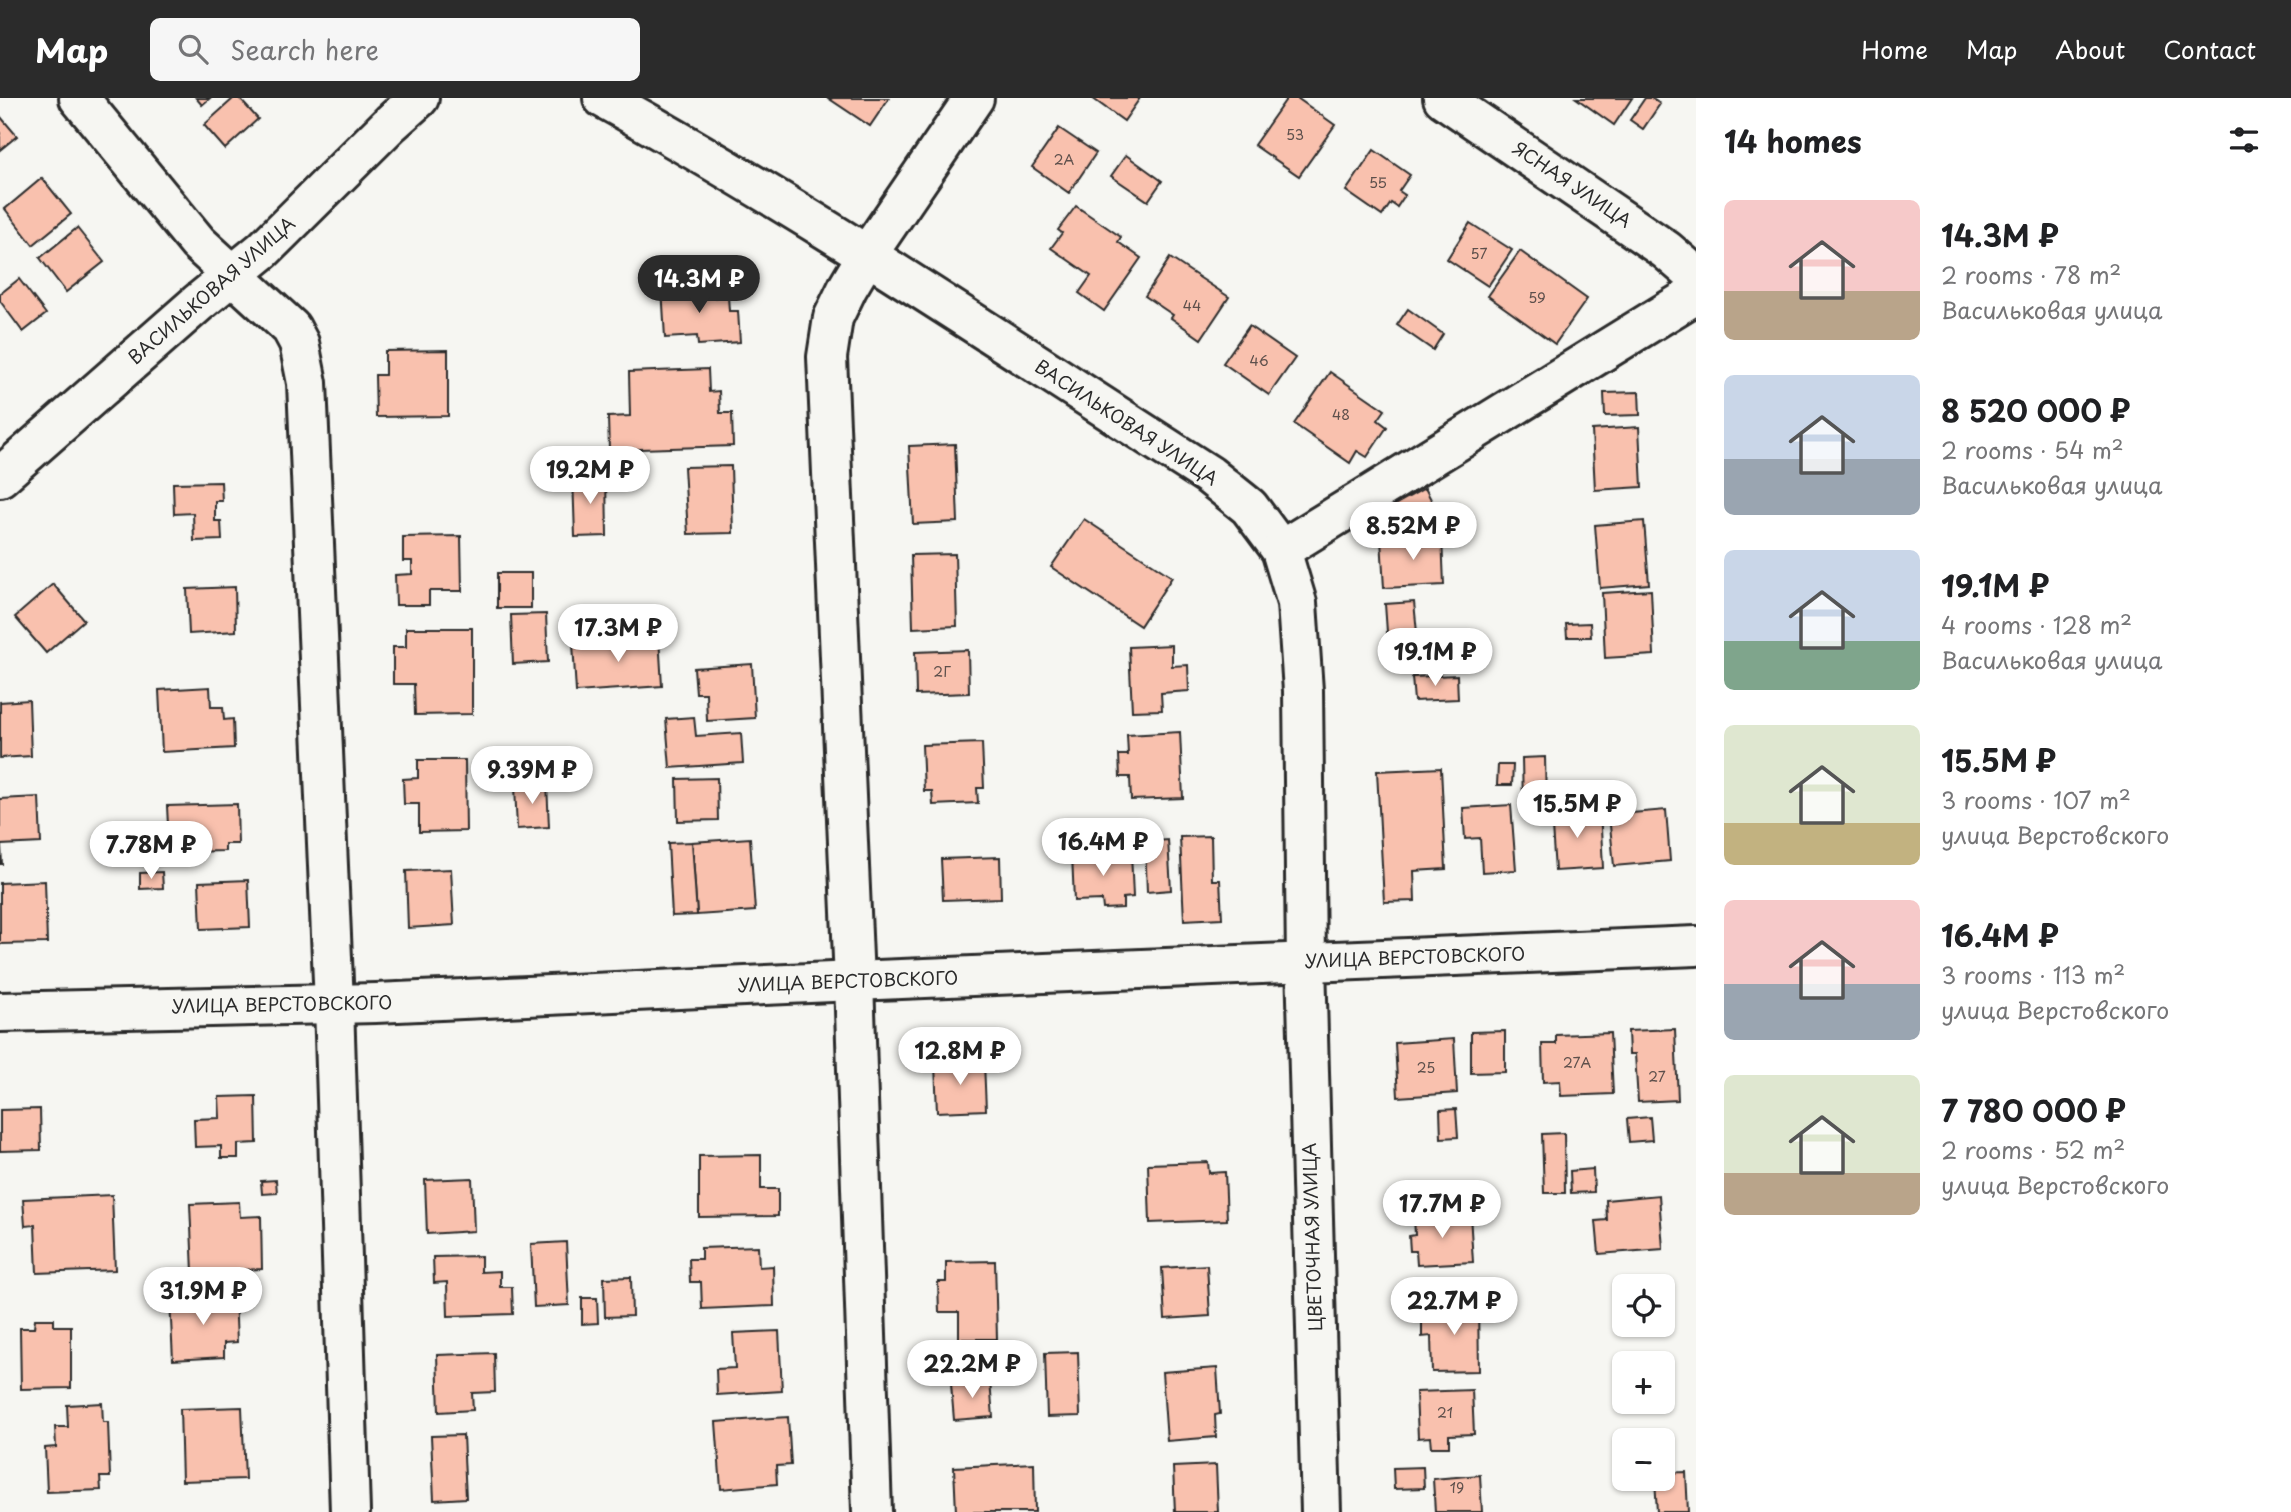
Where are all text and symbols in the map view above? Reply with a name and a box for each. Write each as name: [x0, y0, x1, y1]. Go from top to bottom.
search box: [150, 18, 640, 81]
text: Map: [35, 24, 108, 74]
icon: search: [174, 30, 212, 68]
text: Search here: [230, 30, 379, 69]
text: Home: [1861, 31, 1928, 67]
text: Map: [1966, 31, 2017, 67]
text: About: [2055, 31, 2125, 67]
text: Contact: [2163, 31, 2256, 67]
text: 14 homes: [1724, 118, 1862, 163]
icon: filters: [2225, 121, 2263, 159]
house number: 53: [1286, 124, 1304, 145]
street label: ЯСНАЯ УЛИЦА: [1508, 134, 1638, 234]
house number: 2А: [1054, 149, 1075, 170]
house number: 55: [1369, 172, 1387, 193]
street label: ВАСИЛЬКОВАЯ УЛИЦА: [122, 209, 301, 370]
text: 14.3M ₽: [1941, 212, 2059, 257]
icon: home: [1780, 228, 1864, 312]
house number: 57: [1471, 243, 1487, 264]
pin: 14.3M ₽: [634, 256, 764, 315]
text: 2 rooms · 78 m²: [1941, 257, 2121, 292]
text: 14.3M ₽: [654, 260, 744, 295]
house number: 59: [1528, 287, 1546, 308]
text: Васильковая улица: [1941, 292, 2163, 327]
house number: 44: [1183, 295, 1201, 316]
house number: 46: [1249, 350, 1269, 371]
street label: ВАСИЛЬКОВАЯ УЛИЦА: [1030, 352, 1224, 491]
text: 8 520 000 ₽: [1941, 387, 2130, 432]
icon: home: [1780, 403, 1864, 487]
house number: 48: [1332, 404, 1350, 425]
text: 2 rooms · 54 m²: [1941, 432, 2124, 467]
pin: 19.2M ₽: [525, 446, 655, 506]
text: 19.2M ₽: [546, 451, 634, 486]
text: Васильковая улица: [1941, 467, 2163, 502]
pin: 8.52M ₽: [1348, 503, 1478, 562]
text: 8.52M ₽: [1366, 507, 1460, 542]
text: 19.1M ₽: [1941, 562, 2049, 607]
icon: home: [1780, 578, 1864, 662]
pin: 17.3M ₽: [553, 604, 683, 664]
text: 4 rooms · 128 m²: [1941, 607, 2132, 642]
text: 17.3M ₽: [574, 609, 662, 644]
pin: 19.1M ₽: [1370, 628, 1500, 688]
text: 19.1M ₽: [1394, 633, 1476, 668]
text: Васильковая улица: [1941, 642, 2163, 677]
house number: 2Г: [933, 661, 951, 682]
text: 15.5M ₽: [1941, 737, 2056, 782]
pin: 9.39M ₽: [467, 746, 597, 806]
text: 9.39M ₽: [487, 751, 577, 786]
icon: home: [1780, 753, 1864, 837]
pin: 15.5M ₽: [1512, 780, 1642, 840]
text: 3 rooms · 107 m²: [1941, 782, 2131, 817]
text: 15.5M ₽: [1533, 785, 1621, 820]
text: улица Верстовского: [1941, 817, 2169, 852]
pin: 16.4M ₽: [1038, 818, 1168, 878]
pin: 7.78M ₽: [86, 822, 216, 881]
text: 16.4M ₽: [1058, 823, 1148, 858]
text: 7.78M ₽: [106, 826, 196, 861]
text: 16.4M ₽: [1941, 912, 2059, 957]
icon: home: [1780, 928, 1864, 1012]
street label: УЛИЦА ВЕРСТОВСКОГО: [1304, 939, 1526, 974]
text: 3 rooms · 113 m²: [1941, 957, 2125, 992]
street label: УЛИЦА ВЕРСТОВСКОГО: [737, 963, 959, 998]
street label: УЛИЦА ВЕРСТОВСКОГО: [171, 988, 393, 1019]
text: улица Верстовского: [1941, 992, 2169, 1027]
pin: 12.8M ₽: [895, 1028, 1025, 1087]
text: 12.8M ₽: [914, 1032, 1006, 1067]
house number: 27А: [1563, 1052, 1591, 1073]
house number: 25: [1417, 1057, 1435, 1078]
house number: 27: [1648, 1066, 1666, 1087]
text: 7 780 000 ₽: [1941, 1087, 2126, 1132]
icon: home: [1780, 1103, 1864, 1187]
text: 2 rooms · 52 m²: [1941, 1132, 2125, 1167]
street label: ЦВЕТОЧНАЯ УЛИЦА: [1295, 1142, 1328, 1332]
text: улица Верстовского: [1941, 1167, 2169, 1202]
pin: 17.7M ₽: [1377, 1180, 1507, 1240]
text: 17.7M ₽: [1399, 1185, 1485, 1220]
pin: 31.9M ₽: [138, 1268, 268, 1327]
text: 31.9M ₽: [159, 1272, 247, 1307]
map controls: [1612, 1274, 1675, 1491]
button: locate: [1612, 1274, 1675, 1337]
pin: 22.7M ₽: [1389, 1278, 1519, 1337]
text: 22.7M ₽: [1407, 1282, 1501, 1317]
pin: 22.2M ₽: [907, 1340, 1037, 1400]
text: 22.2M ₽: [923, 1345, 1021, 1380]
button: +: [1612, 1351, 1675, 1414]
house number: 21: [1437, 1402, 1453, 1423]
button: −: [1612, 1428, 1675, 1491]
house number: 19: [1450, 1477, 1464, 1498]

